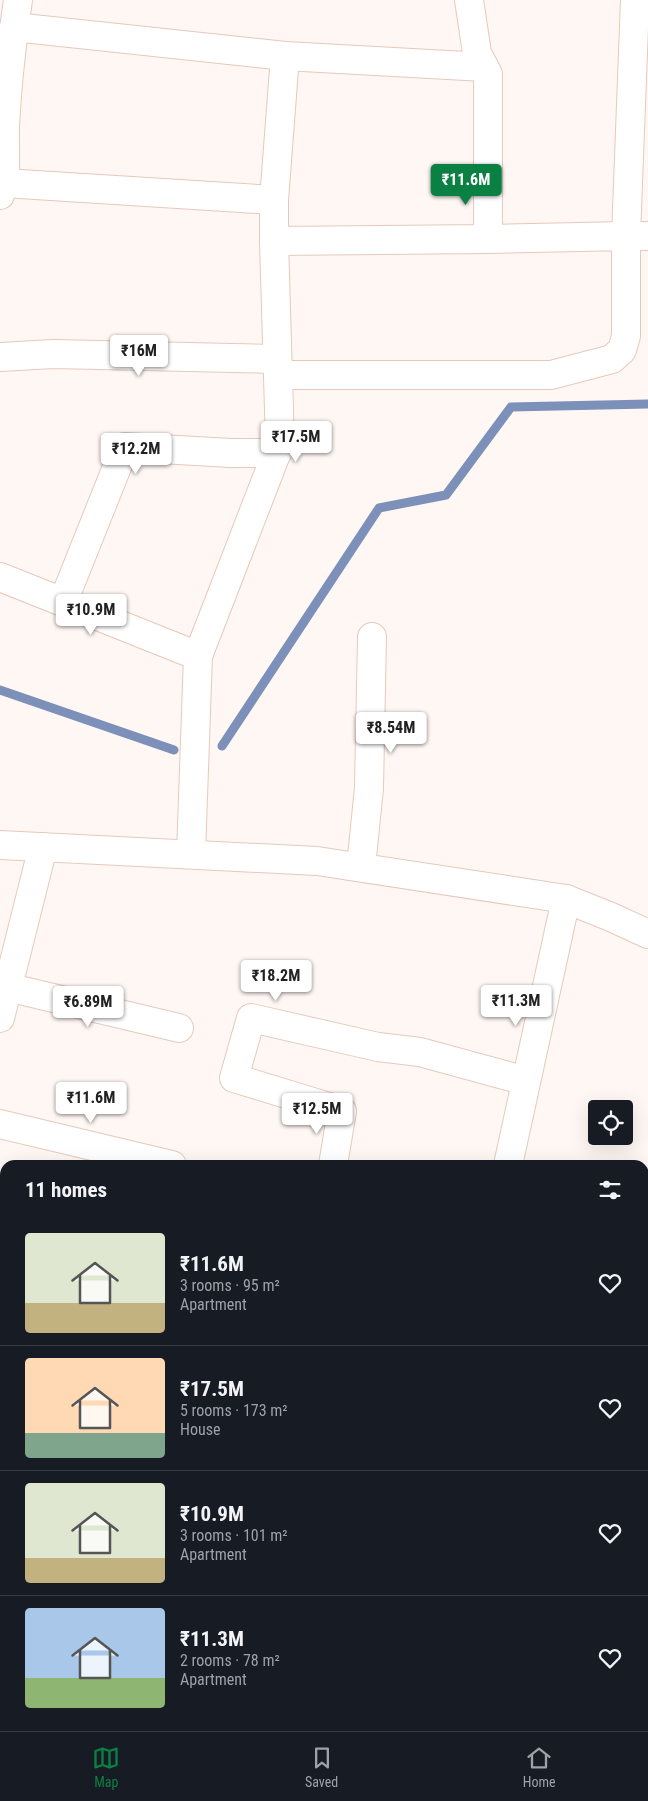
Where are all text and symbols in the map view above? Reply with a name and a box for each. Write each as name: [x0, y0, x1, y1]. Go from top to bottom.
pin: ₹11.6M: [425, 164, 507, 206]
text: ₹11.6M: [442, 170, 490, 189]
pin: ₹16M: [109, 334, 169, 377]
text: ₹16M: [121, 341, 157, 360]
pin: ₹17.5M: [255, 420, 337, 463]
text: ₹17.5M: [272, 427, 320, 446]
pin: ₹12.2M: [95, 432, 177, 475]
text: ₹12.2M: [112, 439, 160, 458]
pin: ₹10.9M: [50, 594, 132, 636]
text: ₹10.9M: [67, 600, 115, 619]
pin: ₹8.54M: [350, 712, 432, 754]
text: ₹8.54M: [367, 718, 415, 737]
pin: ₹18.2M: [235, 960, 317, 1002]
text: ₹18.2M: [252, 966, 300, 985]
pin: ₹11.3M: [475, 984, 557, 1027]
pin: ₹6.89M: [47, 986, 129, 1028]
text: ₹11.3M: [492, 991, 540, 1010]
text: ₹6.89M: [64, 992, 112, 1011]
pin: ₹11.6M: [50, 1082, 132, 1124]
text: ₹11.6M: [67, 1088, 115, 1107]
pin: ₹12.5M: [276, 1092, 358, 1135]
text: ₹12.5M: [293, 1099, 341, 1118]
map controls: [588, 1100, 633, 1145]
button: locate: [588, 1100, 633, 1145]
icon: filters: [596, 1176, 624, 1204]
text: 11 homes: [25, 1178, 107, 1202]
text: ₹11.6M: [180, 1252, 244, 1276]
icon: home: [65, 1253, 125, 1313]
icon: heart: [596, 1269, 624, 1297]
text: 3 rooms · 95 m²: [180, 1276, 280, 1295]
text: Apartment: [180, 1295, 247, 1314]
text: ₹17.5M: [180, 1377, 244, 1401]
icon: home: [65, 1378, 125, 1438]
icon: heart: [596, 1394, 624, 1422]
text: 5 rooms · 173 m²: [180, 1401, 288, 1420]
text: House: [180, 1420, 220, 1439]
text: ₹10.9M: [180, 1502, 244, 1526]
icon: home: [65, 1503, 125, 1563]
icon: heart: [596, 1519, 624, 1547]
text: 3 rooms · 101 m²: [180, 1526, 288, 1545]
text: Apartment: [180, 1545, 247, 1564]
text: ₹11.3M: [180, 1627, 244, 1651]
icon: home: [65, 1628, 125, 1688]
icon: heart: [596, 1644, 624, 1672]
text: 2 rooms · 78 m²: [180, 1651, 280, 1670]
text: Apartment: [180, 1670, 247, 1689]
tab: Map: [92, 1744, 120, 1790]
tab: Saved: [305, 1744, 338, 1790]
tab: Home: [523, 1744, 556, 1790]

